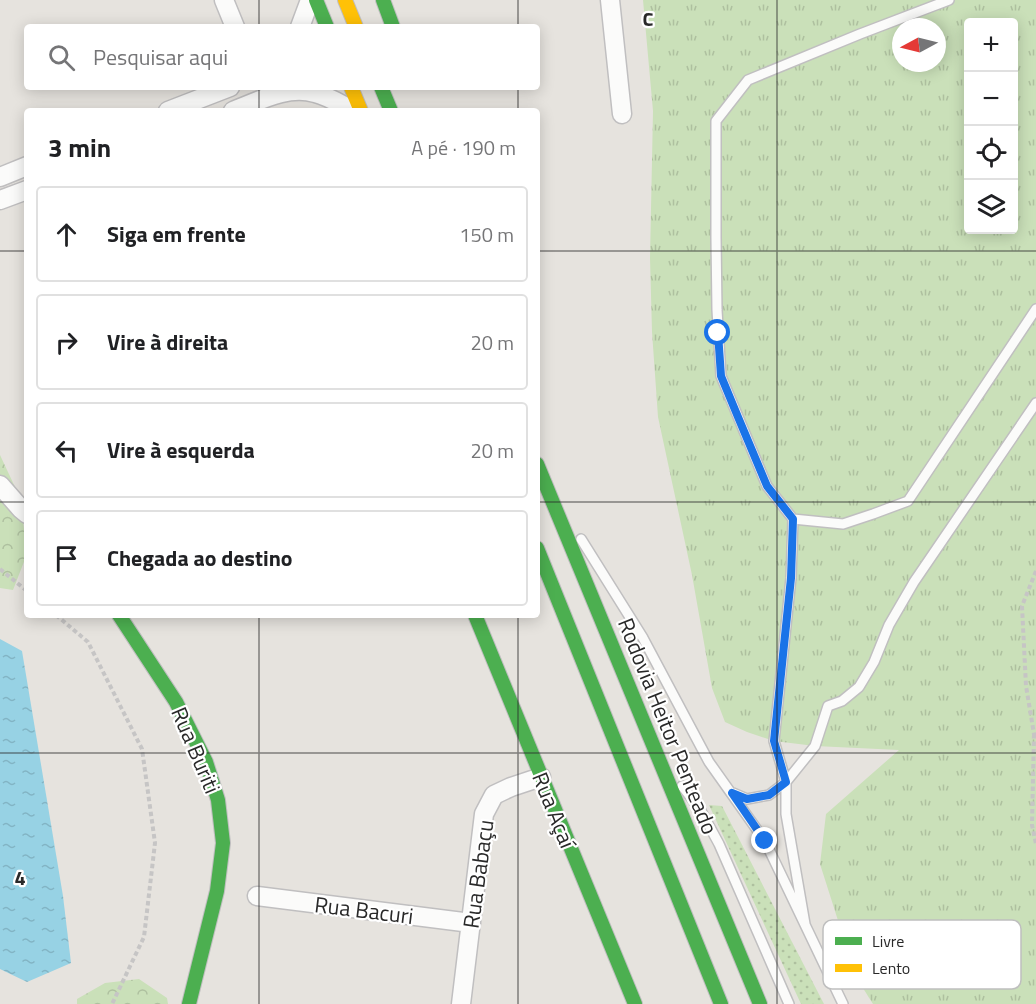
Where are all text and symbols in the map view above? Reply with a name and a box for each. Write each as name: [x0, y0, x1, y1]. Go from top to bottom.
text: C: [643, 3, 654, 34]
north arrow: [892, 18, 946, 72]
map controls: [964, 18, 1018, 234]
button: +: [964, 18, 1018, 72]
search box: [24, 24, 540, 90]
text: Pesquisar aqui: [93, 40, 228, 74]
icon: search: [45, 41, 78, 74]
button: −: [964, 72, 1018, 126]
button: locate: [964, 126, 1018, 180]
text: 3 min: [48, 128, 111, 167]
text: A pé · 190 m: [411, 132, 516, 163]
button: layers: [964, 180, 1018, 234]
text: Siga em frente: [107, 217, 246, 251]
icon: ahead: [50, 218, 83, 251]
text: 150 m: [459, 219, 514, 250]
route start: [704, 319, 730, 345]
text: Vire à direita: [107, 325, 228, 359]
icon: right: [50, 326, 83, 359]
text: 20 m: [470, 327, 514, 358]
text: Vire à esquerda: [107, 433, 255, 467]
icon: left: [50, 434, 83, 467]
text: 20 m: [470, 435, 514, 466]
text: Chegada ao destino: [107, 541, 293, 575]
icon: arrive: [50, 542, 83, 575]
street label: Rodovia Heitor Penteado: [609, 613, 727, 839]
street label: Rua Buriti: [163, 701, 229, 799]
street label: Rua Açaí: [523, 767, 585, 855]
street label: Rua Babaçu: [454, 817, 502, 931]
route end: [751, 827, 777, 853]
text: 4: [14, 862, 26, 893]
street label: Rua Bacuri: [313, 887, 415, 933]
legend: [823, 920, 1021, 989]
text: Livre: [872, 929, 904, 953]
text: Lento: [872, 956, 910, 980]

